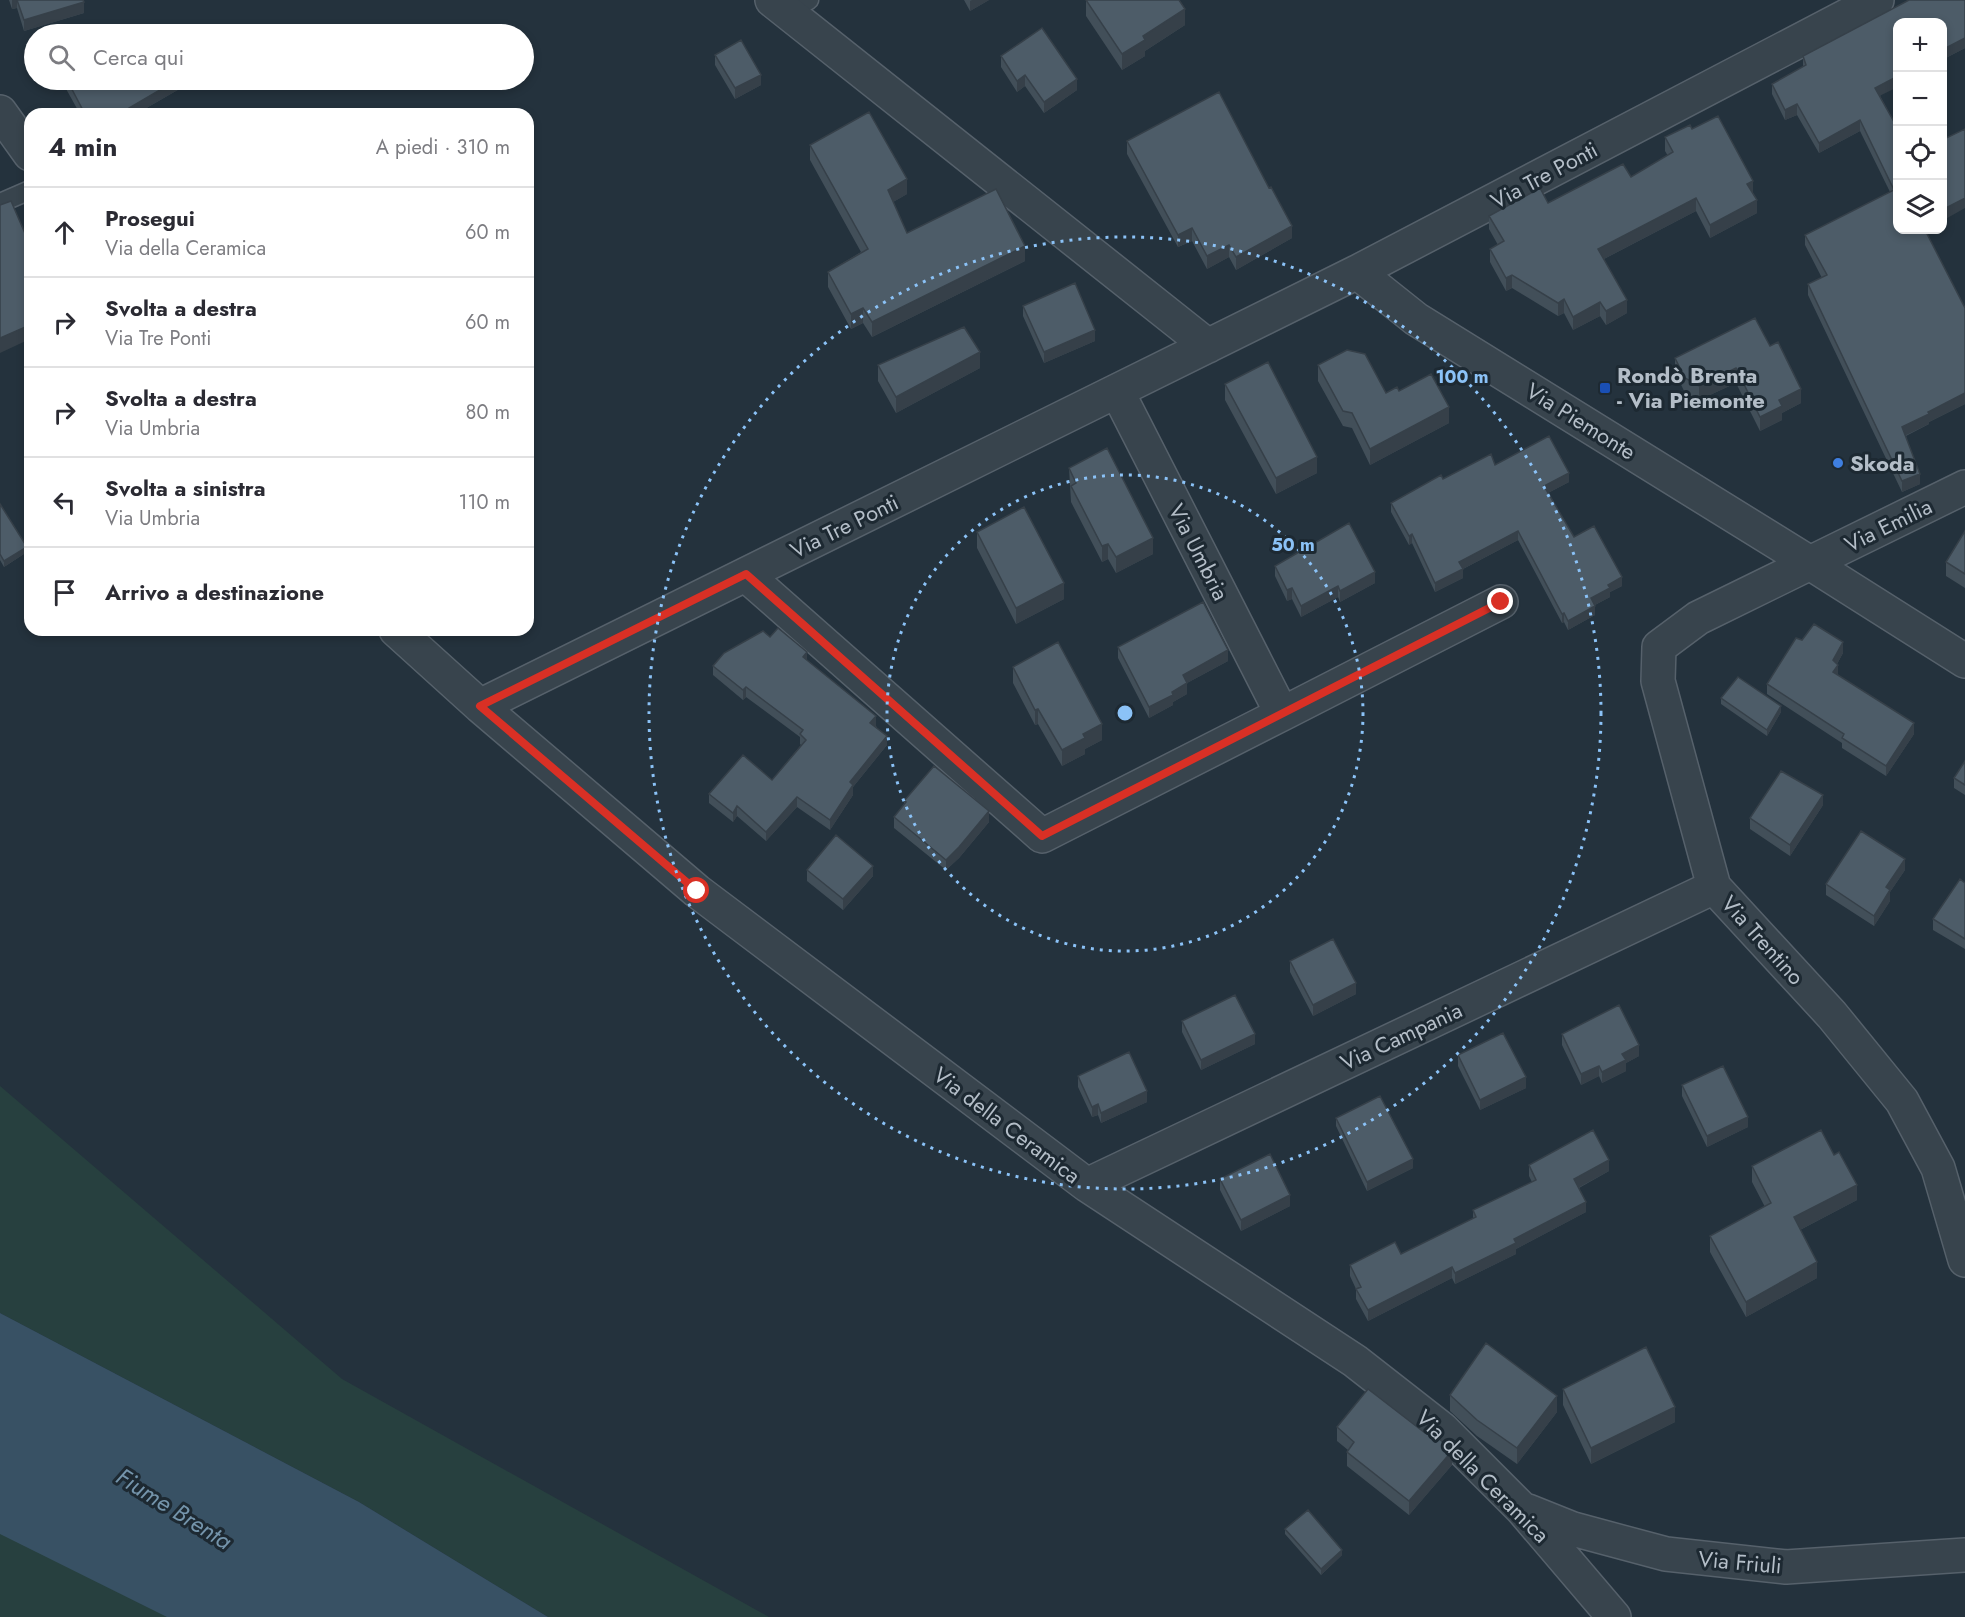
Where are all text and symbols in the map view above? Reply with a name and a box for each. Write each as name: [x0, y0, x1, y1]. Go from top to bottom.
map controls: [1893, 18, 1947, 234]
button: +: [1893, 18, 1947, 72]
search box: [24, 24, 534, 90]
icon: search: [45, 41, 78, 74]
text: Cerca qui: [93, 41, 184, 73]
button: −: [1893, 72, 1947, 126]
button: locate: [1893, 126, 1947, 180]
text: 4 min: [48, 128, 117, 166]
text: A piedi · 310 m: [376, 133, 510, 162]
street label: Via Tre Ponti: [1485, 133, 1603, 217]
button: layers: [1893, 180, 1947, 234]
text: Prosegui: [105, 202, 195, 234]
icon: ahead: [48, 216, 81, 249]
text: 60 m: [465, 218, 510, 247]
text: Via della Ceramica: [105, 234, 266, 263]
text: Svolta a destra: [105, 292, 257, 324]
icon: right: [48, 306, 81, 339]
text: 60 m: [465, 308, 510, 337]
text: Via Tre Ponti: [105, 324, 211, 353]
place label: Rondò Brenta - Via Piemonte: [1617, 359, 1765, 416]
text: 100 m: [1435, 364, 1489, 390]
street label: Via Piemonte: [1520, 375, 1642, 467]
marker: Rondò Brenta - Via Piemonte: [1598, 381, 1612, 395]
text: Svolta a destra: [105, 382, 257, 414]
icon: right: [48, 396, 81, 429]
text: 80 m: [465, 398, 510, 427]
text: Via Umbria: [105, 414, 200, 443]
place label: Skoda: [1850, 447, 1915, 479]
marker: Skoda: [1831, 456, 1845, 470]
text: Svolta a sinistra: [105, 472, 266, 504]
icon: left: [48, 486, 81, 519]
street label: Via Tre Ponti: [784, 486, 904, 566]
text: 110 m: [458, 488, 510, 517]
street label: Via Emilia: [1839, 490, 1937, 560]
street label: Via Umbria: [1161, 498, 1237, 606]
text: Via Umbria: [105, 504, 200, 533]
text: 50 m: [1271, 532, 1315, 558]
icon: arrive: [48, 576, 81, 609]
text: Arrivo a destinazione: [105, 576, 324, 608]
route end: [1487, 588, 1513, 614]
centre of rings: [1115, 703, 1135, 723]
route start: [683, 877, 709, 903]
street label: Via Trentino: [1714, 888, 1812, 992]
street label: Via Campania: [1335, 994, 1467, 1078]
street label: Via della Ceramica: [927, 1059, 1087, 1191]
street label: Via della Ceramica: [1409, 1402, 1557, 1550]
water label: Fiume Brenta: [109, 1459, 239, 1558]
street label: Via Friuli: [1697, 1542, 1783, 1582]

